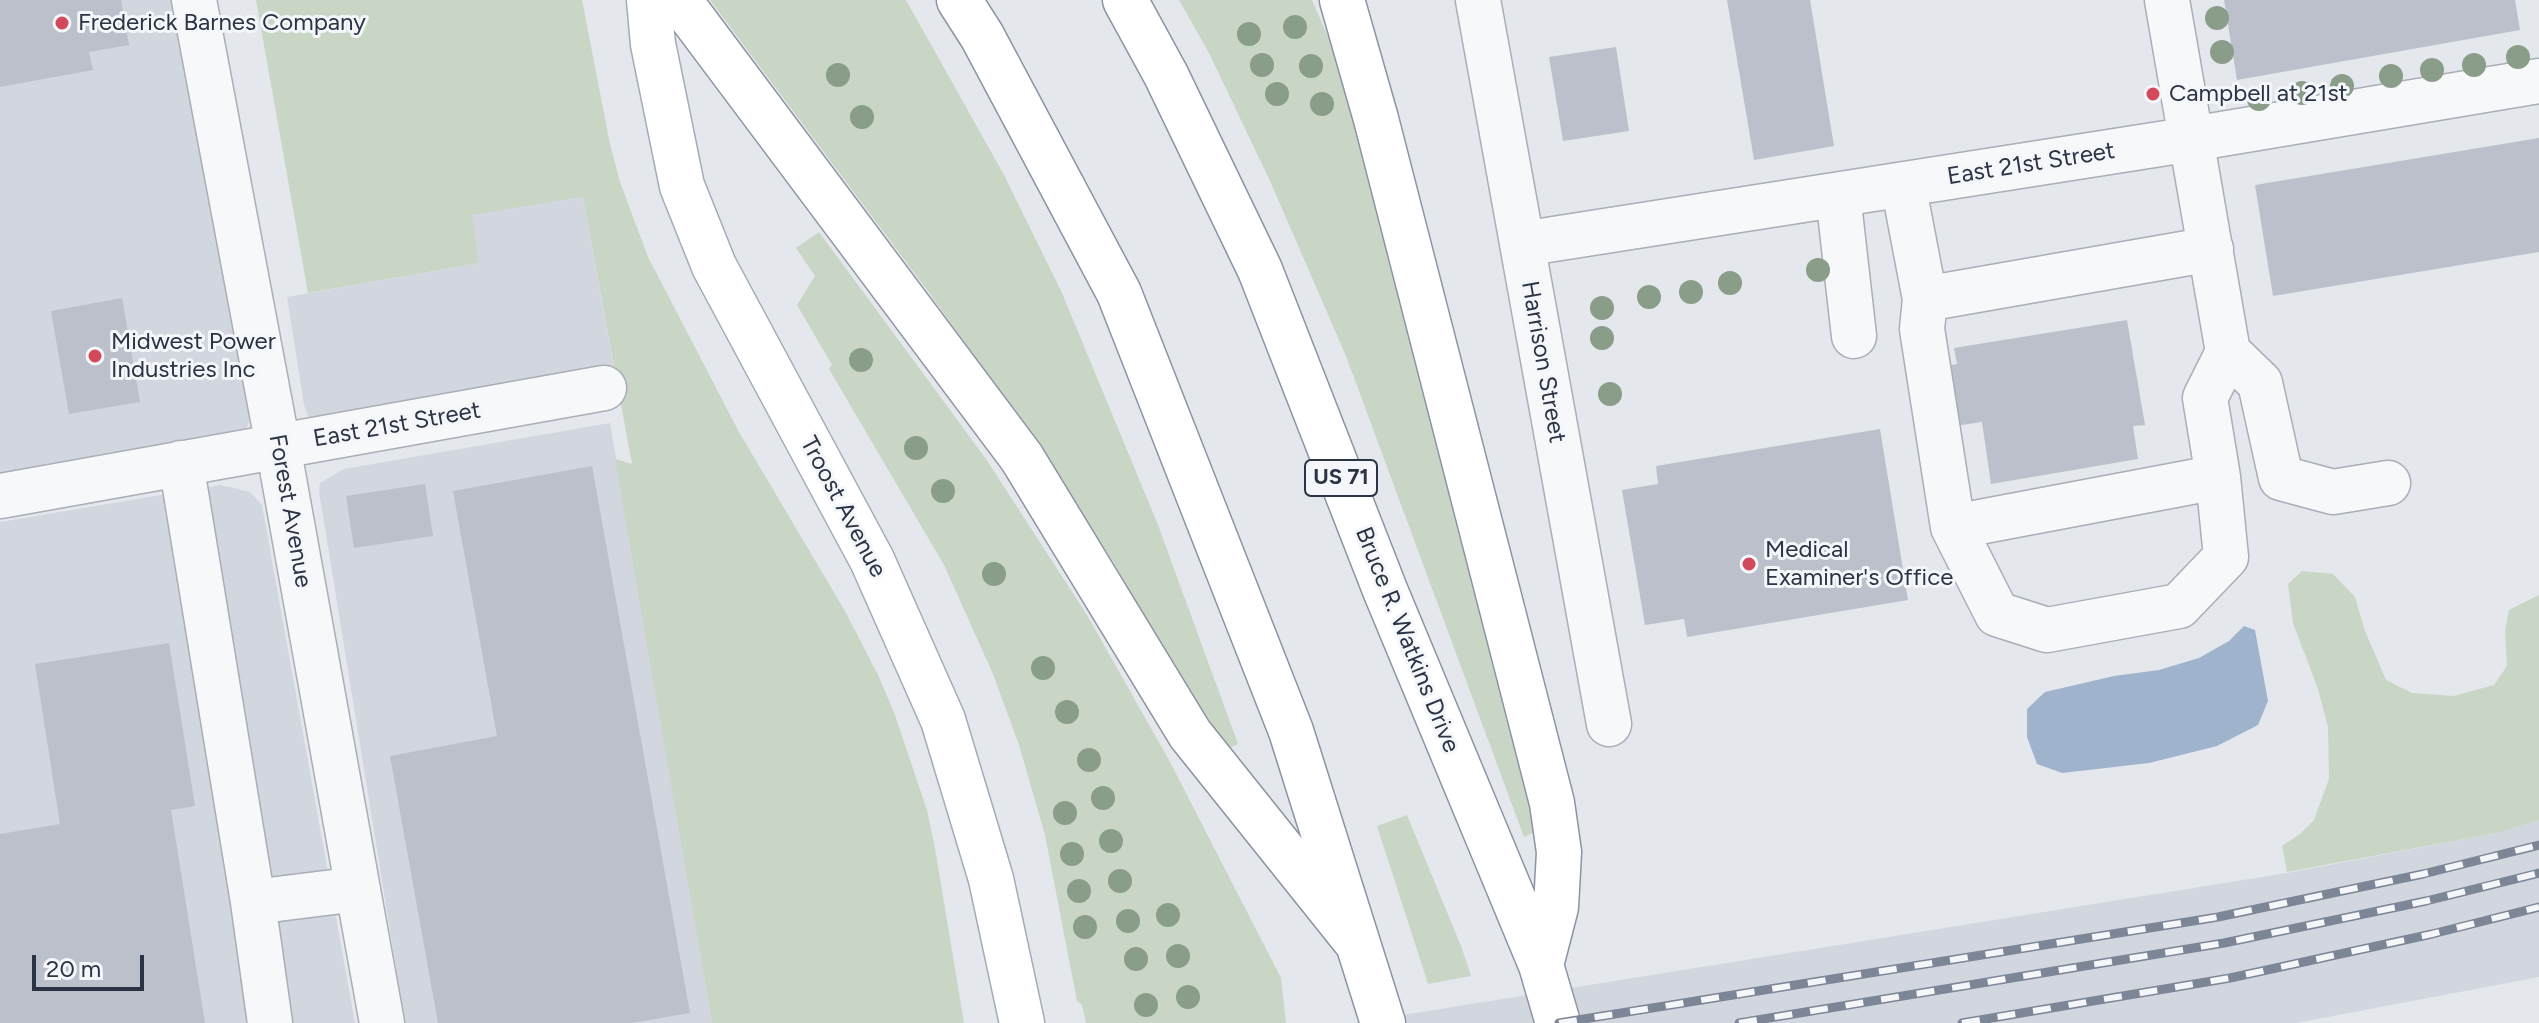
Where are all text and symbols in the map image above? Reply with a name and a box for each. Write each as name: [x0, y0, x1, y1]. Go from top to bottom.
place label: Frederick Barnes Company: [78, 9, 366, 37]
marker: Frederick Barnes Company: [53, 14, 71, 32]
place label: Campbell at 21st: [2169, 80, 2348, 108]
marker: Campbell at 21st: [2144, 85, 2162, 103]
street label: East 21st Street: [1945, 137, 2117, 191]
street label: Harrison Street: [1515, 279, 1571, 445]
place label: Midwest Power Industries Inc: [111, 328, 276, 384]
marker: Midwest Power Industries Inc: [86, 347, 104, 365]
street label: East 21st Street: [311, 396, 483, 454]
street label: Forest Avenue: [262, 432, 318, 590]
street label: Troost Avenue: [794, 432, 892, 582]
road number: US 71: [1305, 460, 1377, 496]
street label: Bruce R. Watkins Drive: [1349, 523, 1465, 757]
place label: Medical Examiner's Office: [1765, 536, 1953, 592]
marker: Medical Examiner's Office: [1740, 555, 1758, 573]
scale bar: [36, 939, 148, 989]
text: 20 m: [46, 954, 101, 983]

